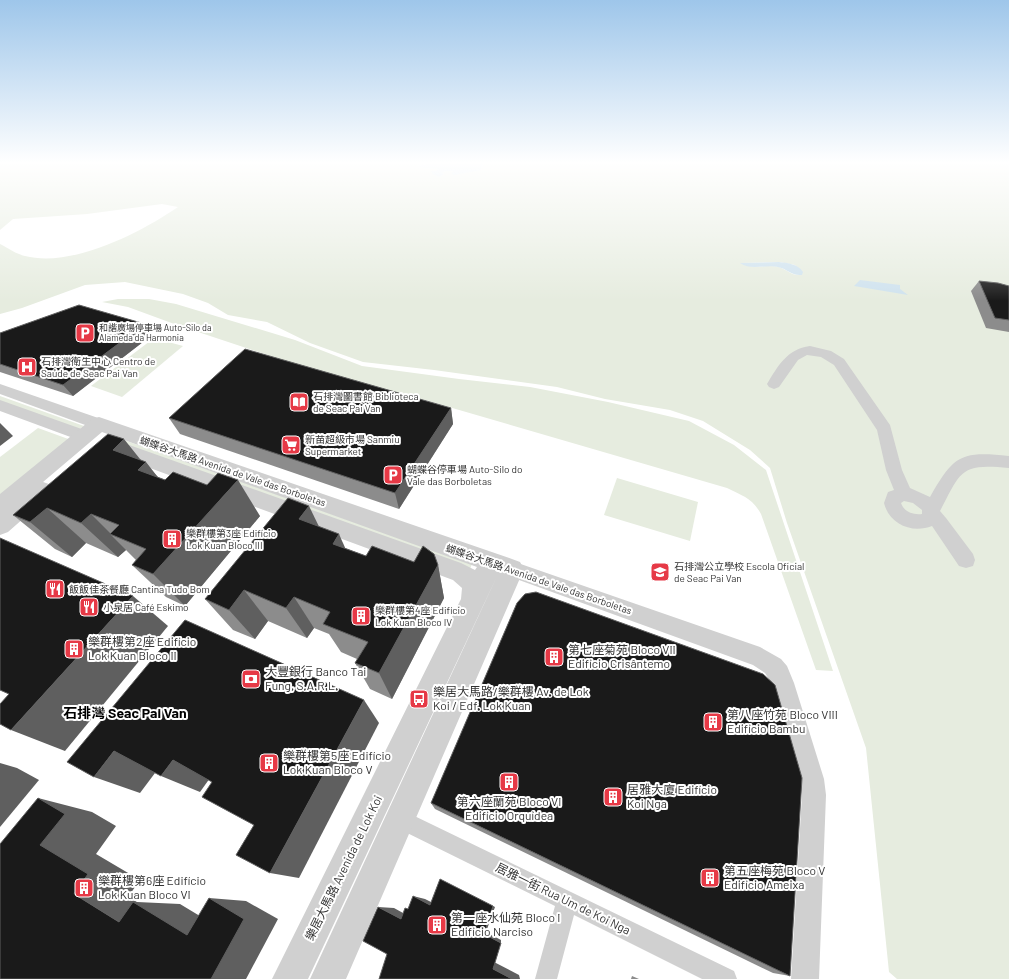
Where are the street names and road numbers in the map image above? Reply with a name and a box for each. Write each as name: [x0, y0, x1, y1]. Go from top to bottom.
street label: 蝴蝶谷大馬路 Avenida de Vale das Borboletas: [138, 433, 328, 509]
street label: 蝴蝶谷大馬路 Avenida de Vale das Borboletas: [444, 541, 634, 617]
street label: 樂居大馬路 Avenida de Lok Koi: [302, 793, 384, 942]
street label: 居雅一街 Rua Um de Koi Nga: [494, 859, 633, 937]

